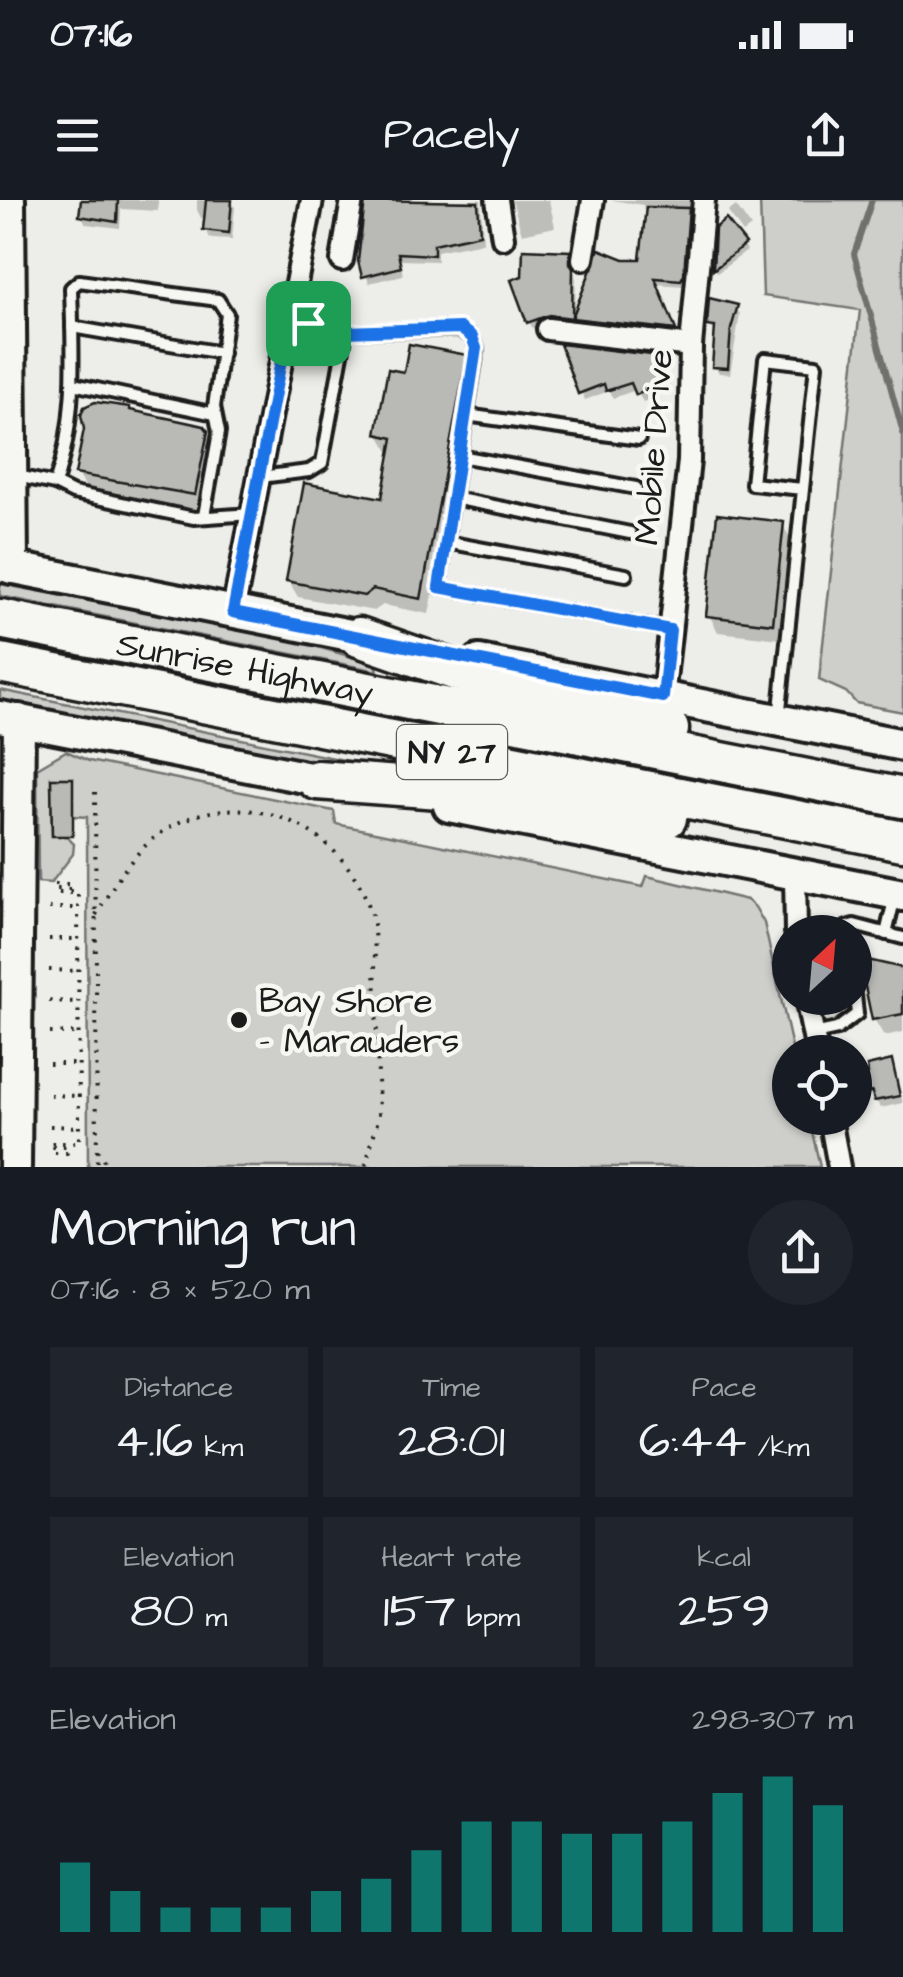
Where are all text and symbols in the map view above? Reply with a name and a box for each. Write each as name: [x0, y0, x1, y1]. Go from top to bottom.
text: 07:16: [50, 9, 132, 61]
text: Pacely: [383, 104, 520, 166]
icon: menu: [50, 108, 105, 163]
icon: share: [798, 108, 853, 163]
pin: [266, 281, 351, 366]
icon: arrive: [281, 296, 336, 351]
street label: Mobile Drive: [623, 347, 686, 547]
street label: Sunrise Highway: [113, 620, 377, 719]
road number: NY 27: [397, 725, 507, 779]
north arrow: [772, 915, 872, 1015]
map controls: [772, 915, 872, 1135]
place label: Bay Shore - Marauders: [259, 977, 459, 1066]
marker: Bay Shore - Marauders: [228, 1009, 250, 1031]
button: locate: [772, 1035, 872, 1135]
text: Morning run: [50, 1191, 356, 1267]
button: share: [748, 1200, 853, 1305]
text: 07:16 · 8 × 520 m: [50, 1267, 310, 1312]
text: Distance: [124, 1368, 233, 1407]
text: Time: [422, 1368, 481, 1407]
text: Pace: [692, 1368, 757, 1407]
text: 4.16: [114, 1407, 193, 1476]
text: 28:01: [398, 1407, 505, 1476]
text: 6:44: [639, 1407, 747, 1476]
text: km: [193, 1428, 243, 1467]
text: /km: [747, 1428, 810, 1467]
text: Elevation: [124, 1538, 234, 1577]
text: Heart rate: [381, 1538, 522, 1577]
text: kcal: [697, 1538, 751, 1577]
text: 80: [130, 1577, 194, 1646]
text: 157: [383, 1577, 456, 1646]
text: 259: [678, 1577, 770, 1646]
text: m: [194, 1598, 227, 1637]
text: bpm: [456, 1598, 520, 1637]
text: Elevation: [50, 1697, 176, 1742]
text: 298–307 m: [692, 1697, 853, 1742]

